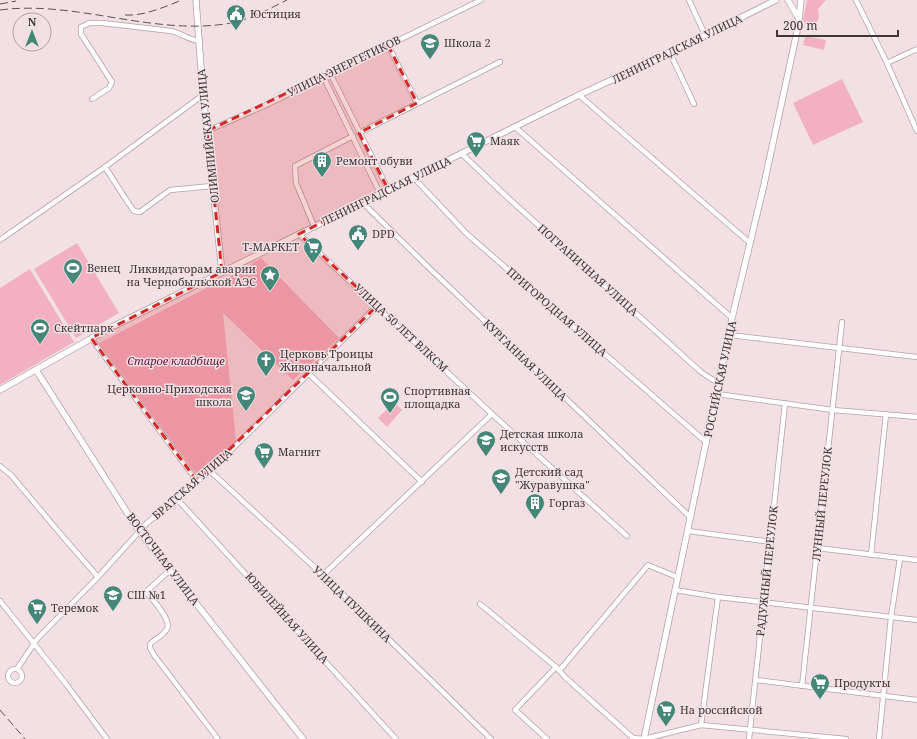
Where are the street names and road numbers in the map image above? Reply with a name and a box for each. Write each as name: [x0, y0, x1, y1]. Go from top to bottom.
street label: ЛЕНИНГРАДСКАЯ УЛИЦА: [609, 10, 745, 87]
street label: УЛИЦА ЭНЕРГЕТИКОВ: [285, 32, 403, 100]
street label: ОЛИМПИЙСКАЯ УЛИЦА: [193, 68, 222, 204]
street label: ЛЕНИНГРАДСКАЯ УЛИЦА: [318, 152, 454, 229]
street label: ПОГРАНИЧНАЯ УЛИЦА: [535, 220, 642, 319]
street label: ПРИГОРОДНАЯ УЛИЦА: [504, 264, 611, 360]
street label: УЛИЦА 50 ЛЕТ ВЛКСМ: [351, 280, 452, 376]
street label: КУРГАННАЯ УЛИЦА: [480, 316, 571, 404]
street label: РОССИЙСКАЯ УЛИЦА: [700, 319, 739, 439]
street label: БРАТСКАЯ УЛИЦА: [149, 445, 235, 522]
street label: ЛУННЫЙ ПЕРЕУЛОК: [808, 446, 835, 562]
street label: РАДУЖНЫЙ ПЕРЕУЛОК: [752, 505, 781, 637]
street label: ВОСТОЧНАЯ УЛИЦА: [124, 509, 203, 608]
street label: УЛИЦА ПУШКИНА: [310, 562, 395, 645]
street label: ЮБИЛЕЙНАЯ УЛИЦА: [242, 569, 333, 667]

